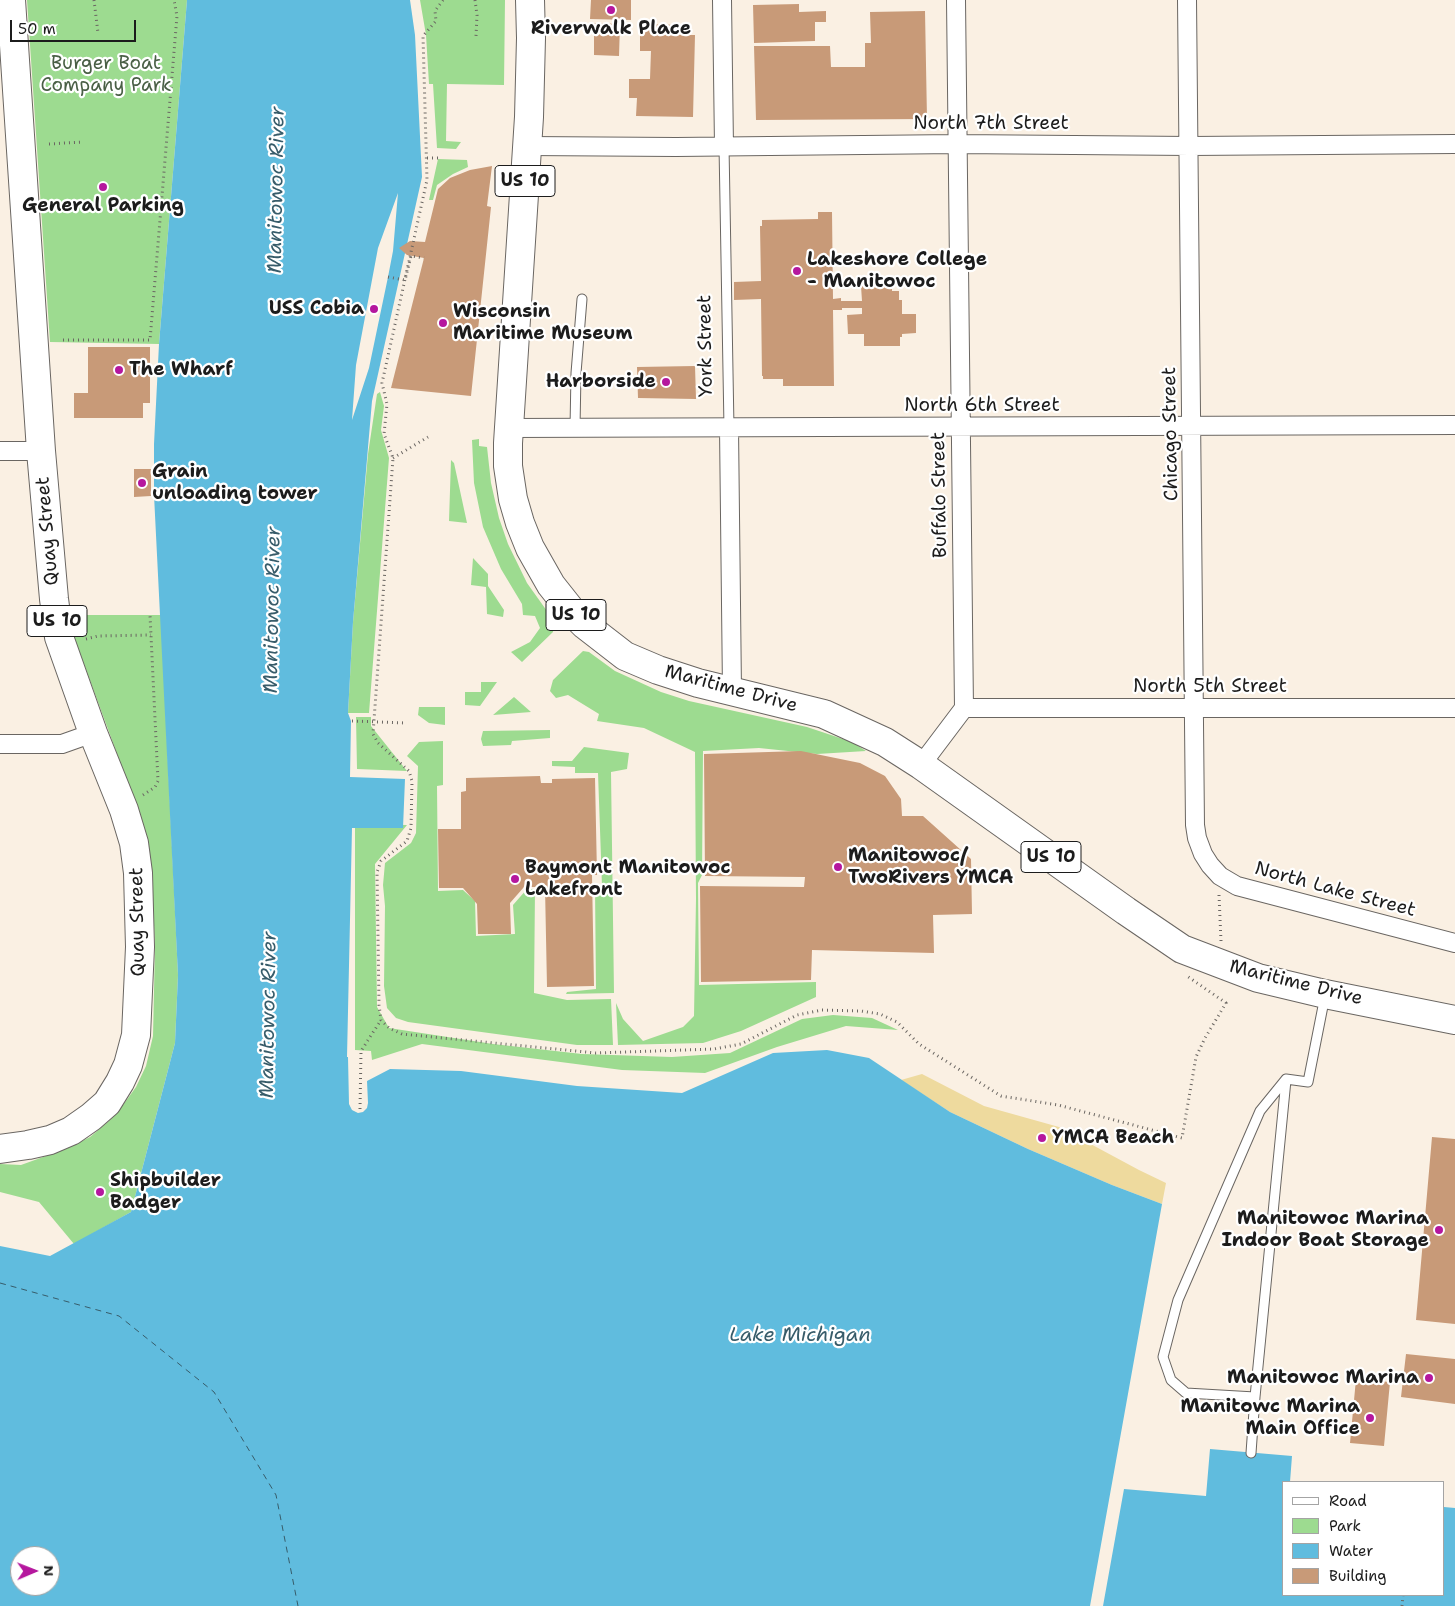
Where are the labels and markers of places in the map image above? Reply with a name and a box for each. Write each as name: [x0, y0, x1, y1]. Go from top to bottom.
marker: Riverwalk Place: [605, 4, 617, 16]
place label: Riverwalk Place: [531, 18, 691, 40]
marker: General Parking: [97, 181, 109, 193]
place label: General Parking: [22, 195, 184, 217]
place label: Lakeshore College - Manitowoc: [807, 249, 987, 293]
marker: Lakeshore College - Manitowoc: [791, 265, 803, 277]
place label: USS Cobia: [269, 298, 364, 320]
place label: Wisconsin Maritime Museum: [453, 301, 633, 345]
marker: USS Cobia: [368, 303, 380, 315]
marker: Wisconsin Maritime Museum: [437, 317, 449, 329]
place label: The Wharf: [129, 359, 233, 381]
marker: The Wharf: [113, 364, 125, 376]
place label: Harborside: [546, 371, 656, 393]
marker: Harborside: [660, 376, 672, 388]
place label: Grain unloading tower: [152, 461, 318, 505]
marker: Grain unloading tower: [136, 477, 148, 489]
place label: Manitowoc/ TwoRivers YMCA: [848, 845, 1013, 889]
place label: Baymont Manitowoc Lakefront: [525, 857, 731, 901]
marker: Manitowoc/ TwoRivers YMCA: [832, 861, 844, 873]
marker: Baymont Manitowoc Lakefront: [509, 873, 521, 885]
place label: YMCA Beach: [1052, 1127, 1174, 1149]
marker: YMCA Beach: [1036, 1132, 1048, 1144]
place label: Shipbuilder Badger: [110, 1170, 221, 1214]
marker: Shipbuilder Badger: [94, 1186, 106, 1198]
place label: Manitowoc Marina Indoor Boat Storage: [1222, 1208, 1429, 1252]
marker: Manitowoc Marina Indoor Boat Storage: [1433, 1224, 1445, 1236]
place label: Manitowoc Marina: [1227, 1367, 1419, 1389]
marker: Manitowoc Marina: [1423, 1372, 1435, 1384]
place label: Manitowc Marina Main Office: [1180, 1396, 1360, 1440]
marker: Manitowc Marina Main Office: [1364, 1412, 1376, 1424]

